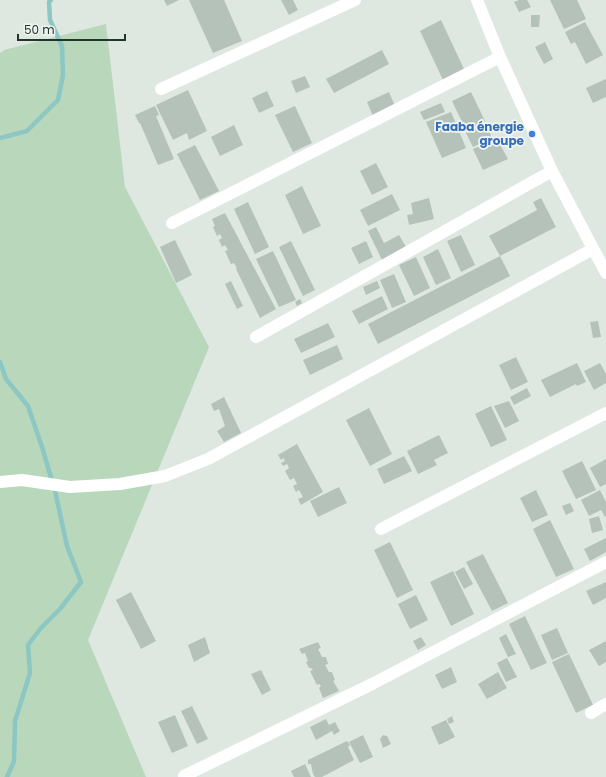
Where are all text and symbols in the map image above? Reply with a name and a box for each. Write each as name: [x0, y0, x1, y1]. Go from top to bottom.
scale bar: [18, 16, 125, 42]
text: 50 m: [24, 21, 55, 38]
place label: Faaba énergie groupe: [435, 118, 525, 149]
marker: Faaba énergie groupe: [527, 129, 537, 139]

